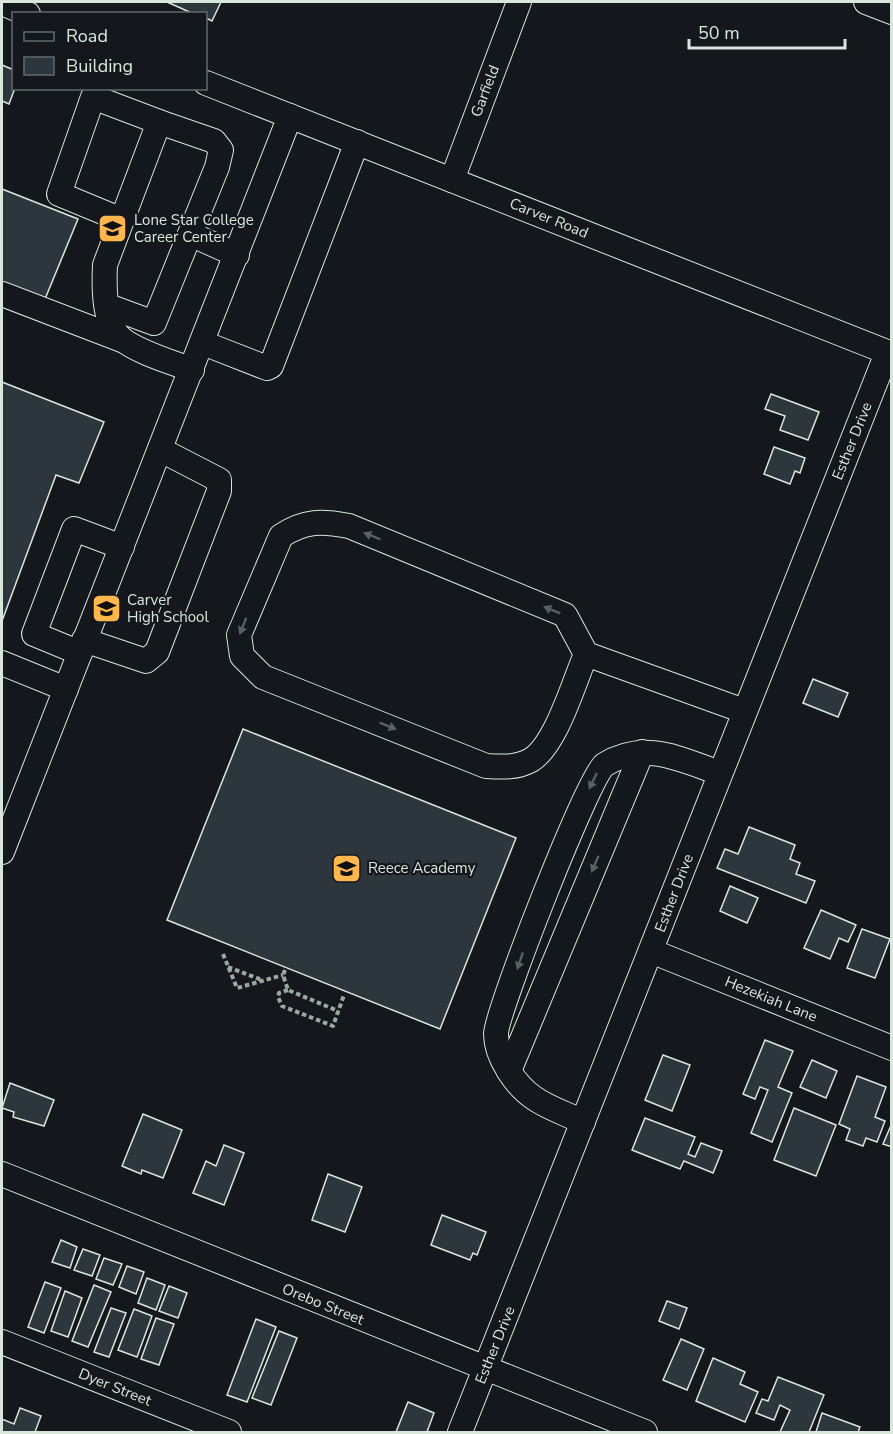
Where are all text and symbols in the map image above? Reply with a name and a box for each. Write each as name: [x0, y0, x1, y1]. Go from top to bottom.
legend: [12, 12, 207, 90]
scale bar: [689, 12, 845, 50]
text: 50 m: [698, 21, 740, 45]
text: Road: [66, 24, 108, 48]
text: Building: [66, 54, 133, 78]
street label: Garfield: [466, 62, 504, 120]
street label: Carver Road: [507, 193, 591, 243]
place label: Lone Star College Career Center: [134, 210, 254, 247]
school or university icon: Lone Star College Career Center: [97, 213, 129, 245]
street label: Esther Drive: [827, 399, 877, 483]
one-way arrow: [363, 531, 381, 540]
place label: Carver High School: [127, 590, 209, 627]
school or university icon: Carver High School: [90, 593, 122, 625]
one-way arrow: [543, 605, 561, 615]
one-way arrow: [238, 618, 248, 636]
one-way arrow: [379, 722, 397, 732]
one-way arrow: [589, 772, 599, 790]
street label: Esther Drive: [650, 851, 698, 935]
school or university icon: Reece Academy: [331, 852, 363, 884]
one-way arrow: [590, 856, 600, 874]
place label: Reece Academy: [368, 858, 476, 878]
one-way arrow: [514, 952, 524, 970]
street label: Hezekiah Lane: [722, 971, 820, 1027]
street label: Orebo Street: [279, 1279, 368, 1330]
street label: Esther Drive: [470, 1303, 520, 1387]
street label: Dyer Street: [76, 1363, 155, 1411]

